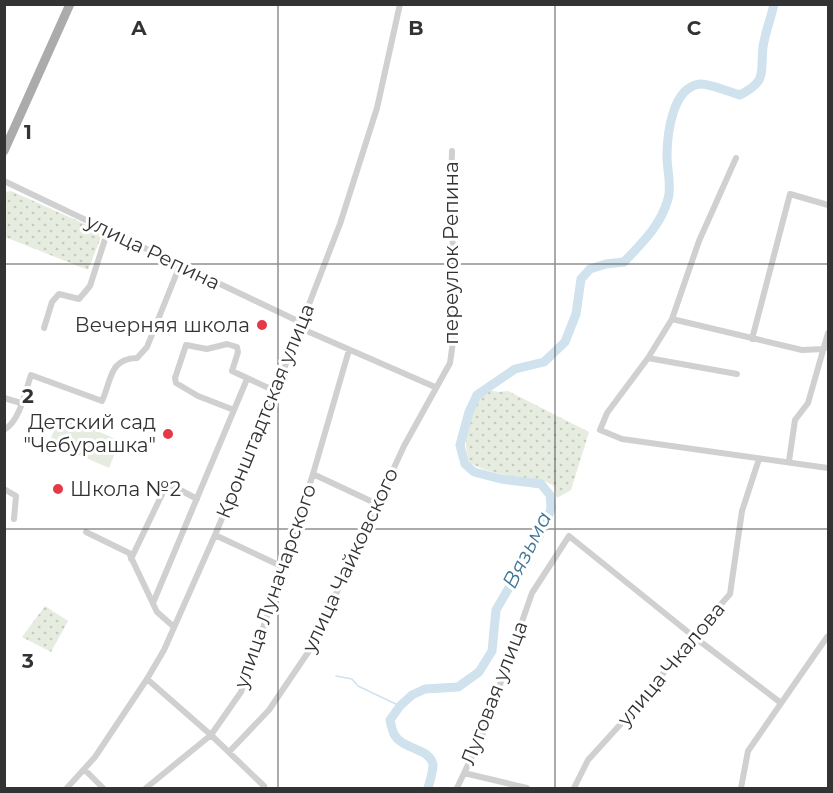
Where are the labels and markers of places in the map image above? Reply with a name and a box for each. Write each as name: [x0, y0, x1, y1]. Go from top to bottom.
place label: Вечерняя школа: [75, 313, 250, 337]
marker: Вечерняя школа: [255, 318, 269, 332]
place label: Детский сад "Чебурашка": [23, 410, 156, 457]
marker: Детский сад "Чебурашка": [161, 427, 175, 441]
place label: Школа №2: [70, 477, 181, 501]
marker: Школа №2: [51, 482, 65, 496]

